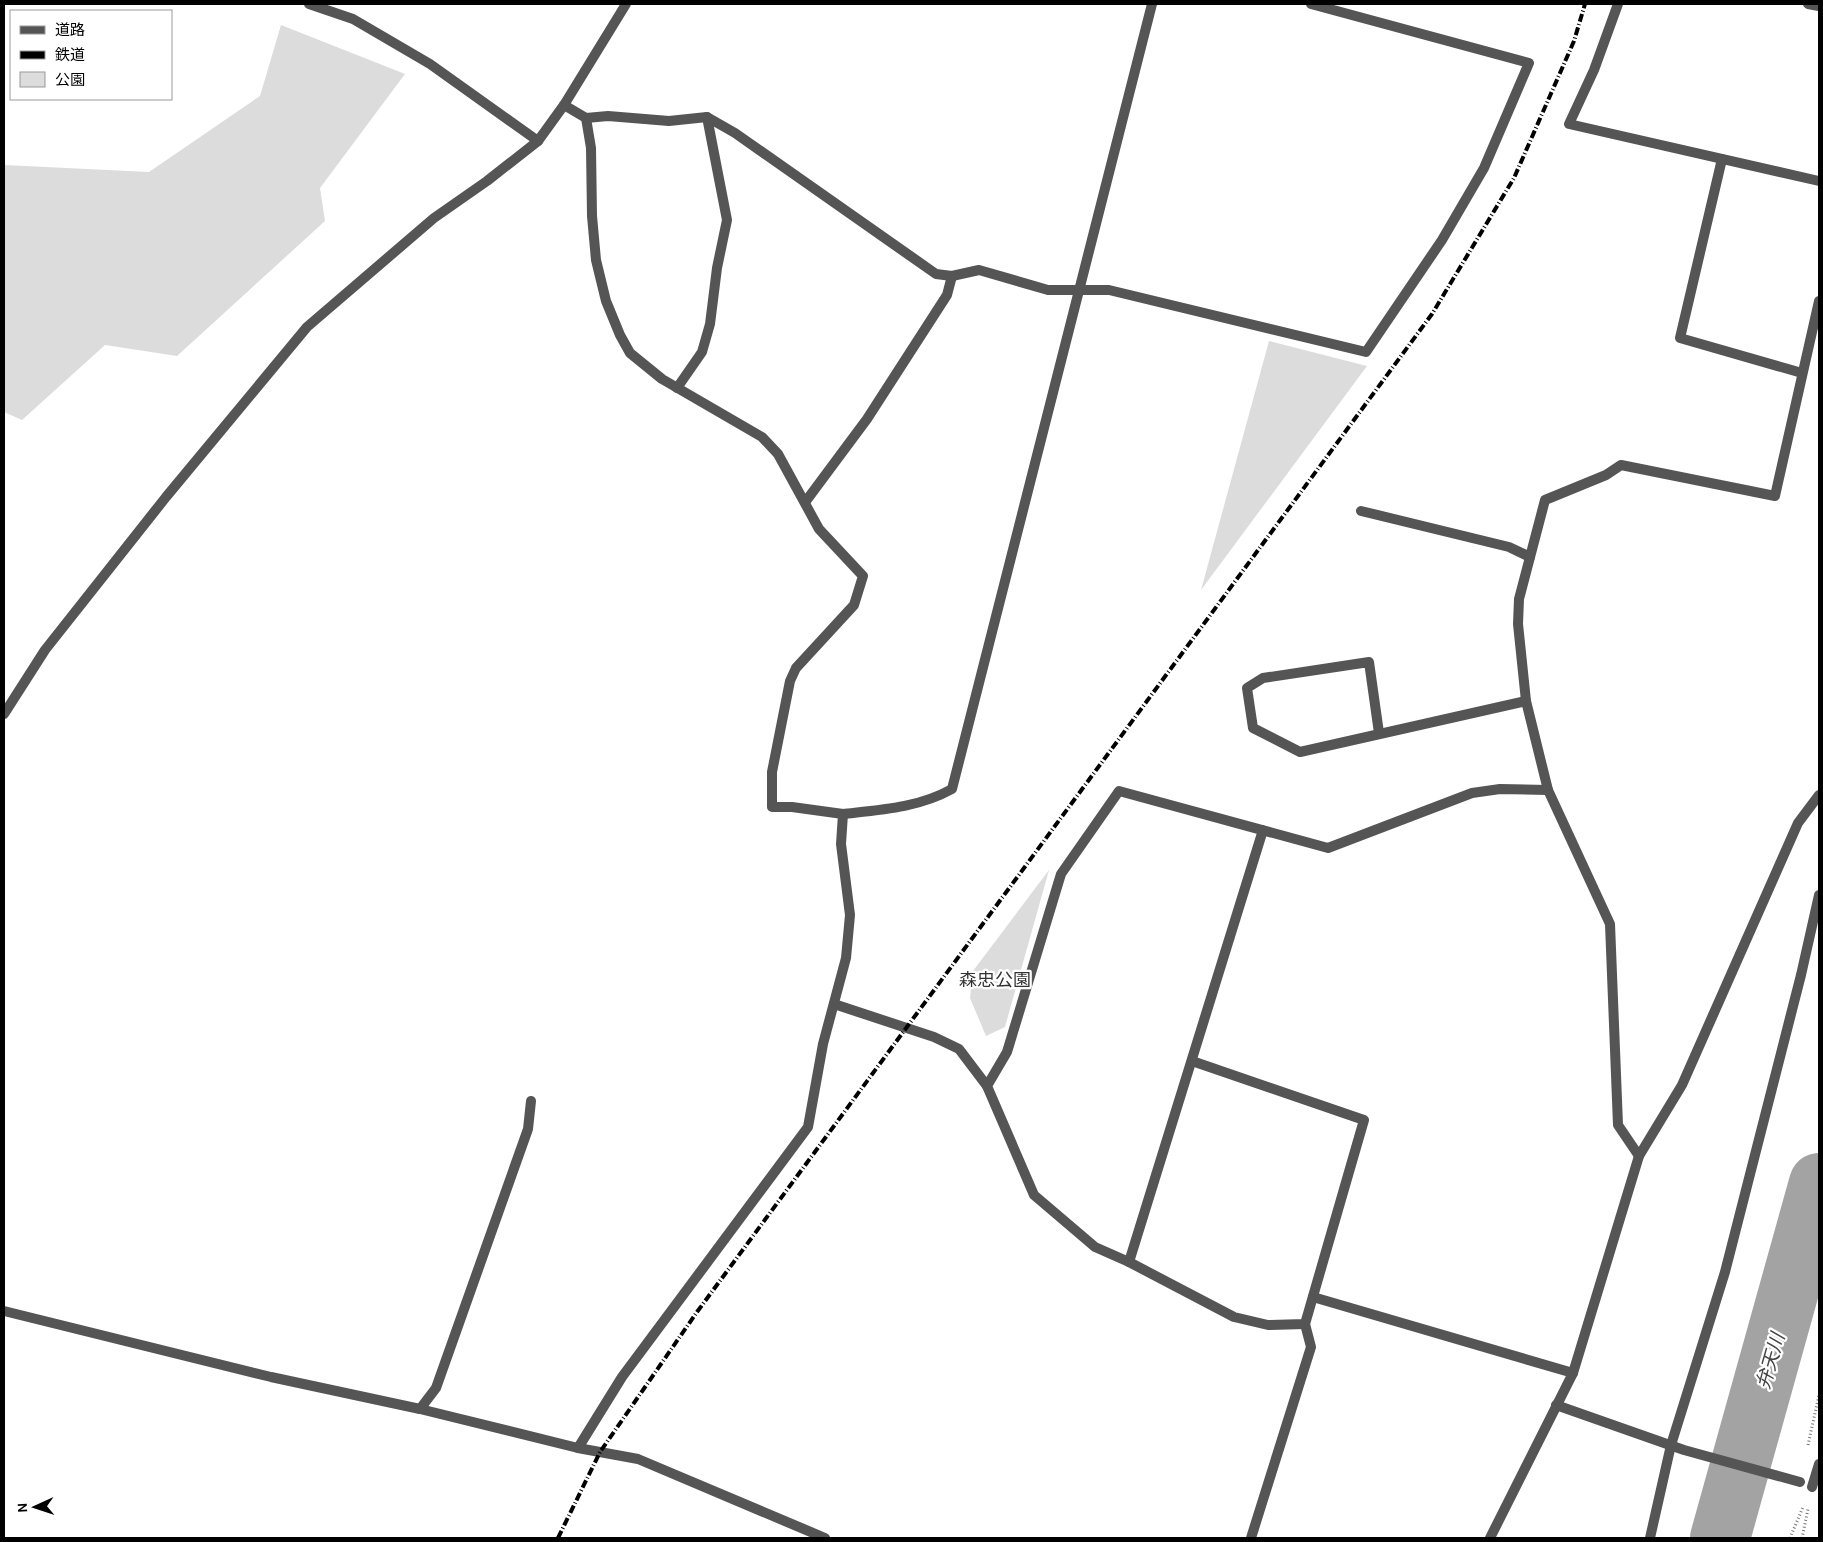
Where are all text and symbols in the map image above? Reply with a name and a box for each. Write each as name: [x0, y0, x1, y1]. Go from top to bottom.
legend: [10, 10, 172, 100]
text: 道路: [55, 21, 85, 39]
text: 鉄道: [55, 46, 85, 64]
text: 公園: [55, 71, 85, 89]
park label: 森忠公園: [959, 969, 1031, 991]
water label: 弁天川: [1753, 1329, 1790, 1392]
north arrow: [10, 1482, 60, 1532]
text: N: [14, 1502, 31, 1513]

